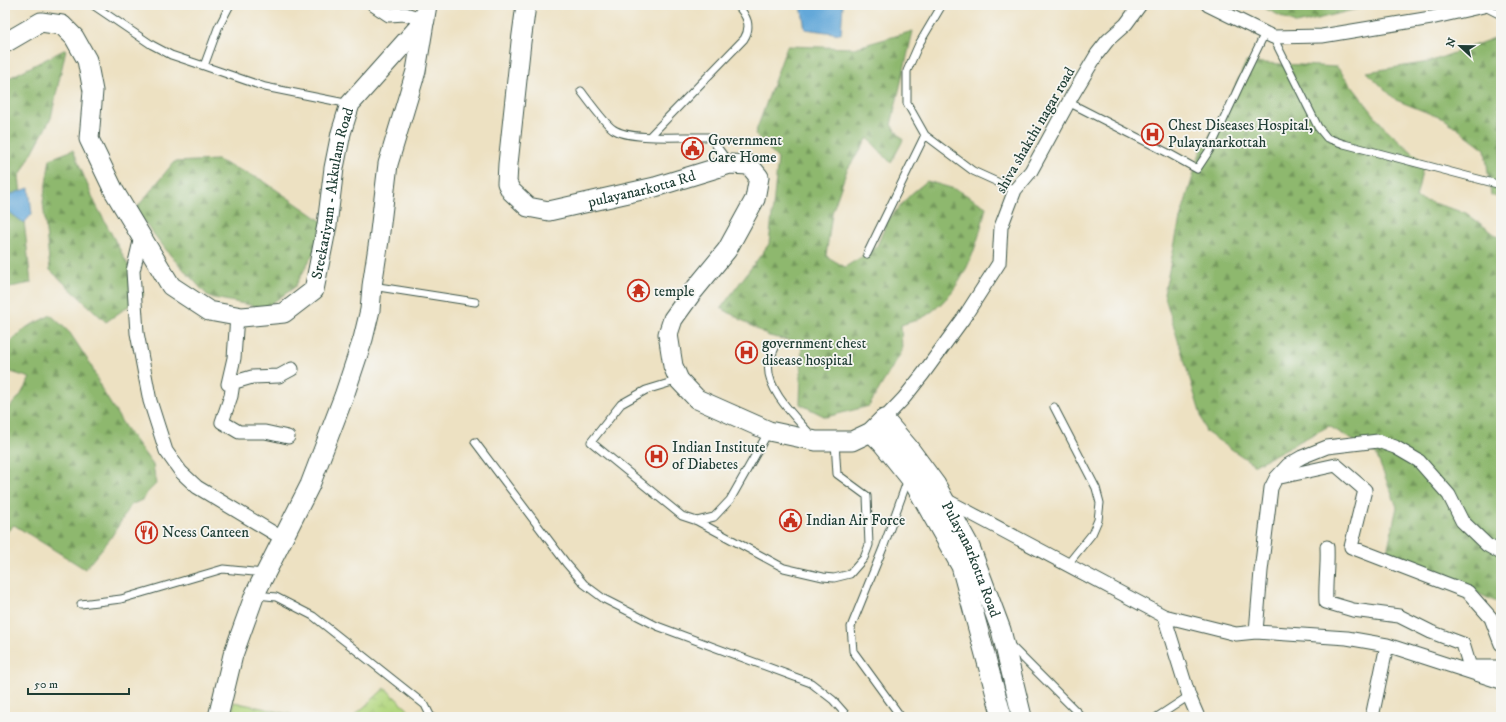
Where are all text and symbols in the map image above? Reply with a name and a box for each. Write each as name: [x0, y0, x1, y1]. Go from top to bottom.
north arrow: [1440, 26, 1480, 66]
text: N: [1443, 36, 1460, 49]
street label: shiva shakthi nagar road: [992, 63, 1080, 197]
street label: Sreekariyam - Akkulam Road: [307, 105, 359, 281]
place label: Chest Diseases Hospital, Pulayanarkottah: [1168, 116, 1313, 152]
hospital icon: Chest Diseases Hospital, Pulayanarkottah: [1140, 121, 1166, 147]
place label: Government Care Home: [708, 131, 782, 167]
public building icon: Government Care Home: [679, 136, 705, 162]
street label: pulayanarkotta Rd: [585, 166, 698, 212]
temple icon: temple: [626, 278, 652, 304]
place label: temple: [654, 282, 694, 301]
place label: government chest disease hospital: [762, 334, 866, 370]
hospital icon: government chest disease hospital: [733, 339, 759, 365]
place label: Indian Institute of Diabetes: [672, 438, 765, 474]
hospital icon: Indian Institute of Diabetes: [644, 443, 670, 469]
street label: Pulayanarkotta Road: [937, 498, 1005, 620]
public building icon: Indian Air Force: [778, 507, 804, 533]
place label: Indian Air Force: [806, 511, 905, 530]
restaurant icon: Ncess Canteen: [133, 519, 159, 545]
place label: Ncess Canteen: [162, 523, 249, 542]
scale bar: [28, 670, 129, 696]
text: 50 m: [34, 677, 58, 692]

